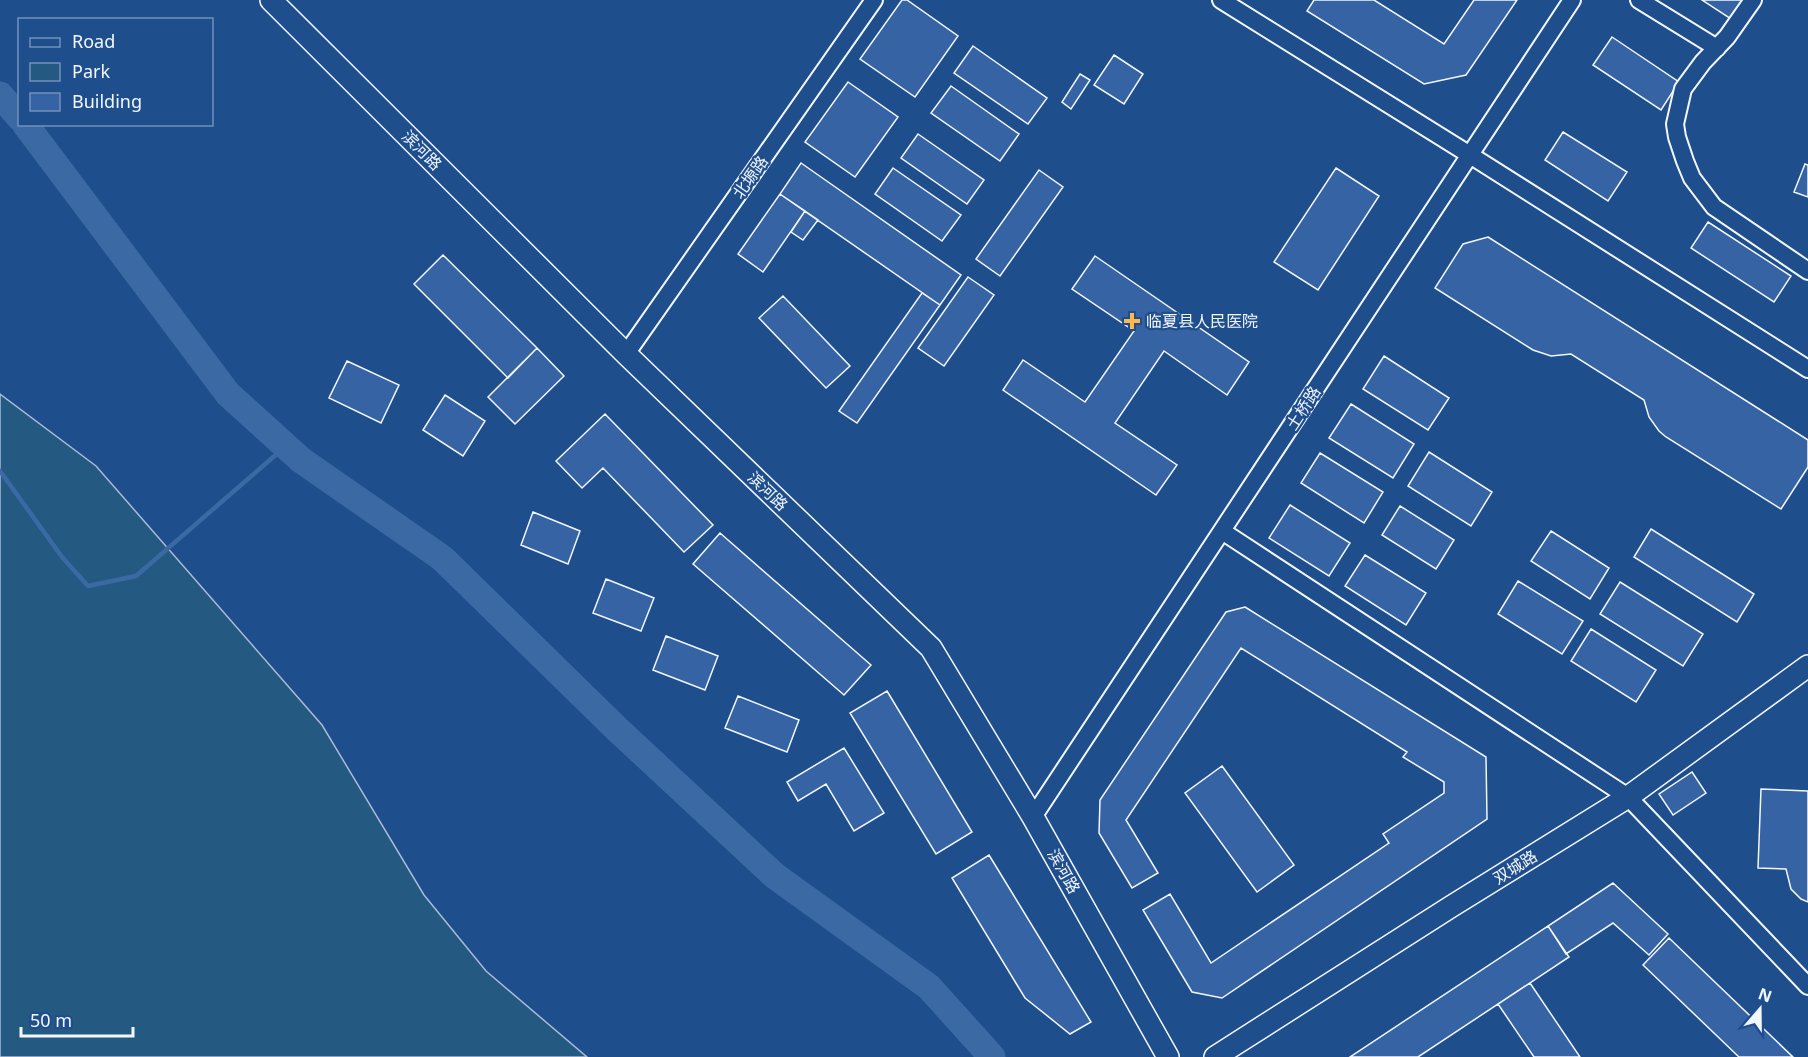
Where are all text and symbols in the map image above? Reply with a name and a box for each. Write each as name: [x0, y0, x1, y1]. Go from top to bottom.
legend: [18, 18, 213, 126]
text: Road: [72, 29, 115, 53]
text: Park: [72, 59, 110, 83]
text: Building: [72, 89, 142, 113]
street label: 滨河路: [397, 125, 447, 175]
street label: 北塬路: [727, 151, 773, 203]
place label: 临夏县人民医院: [1146, 310, 1258, 332]
marker: 临夏县人民医院: [1123, 312, 1141, 330]
street label: 土桥路: [1281, 382, 1325, 434]
street label: 滨河路: [743, 466, 793, 516]
street label: 滨河路: [1043, 845, 1085, 897]
street label: 双城路: [1489, 845, 1541, 889]
north arrow: [1730, 979, 1790, 1039]
text: N: [1755, 982, 1775, 1007]
scale bar: [21, 1000, 134, 1038]
text: 50 m: [30, 1008, 72, 1032]

